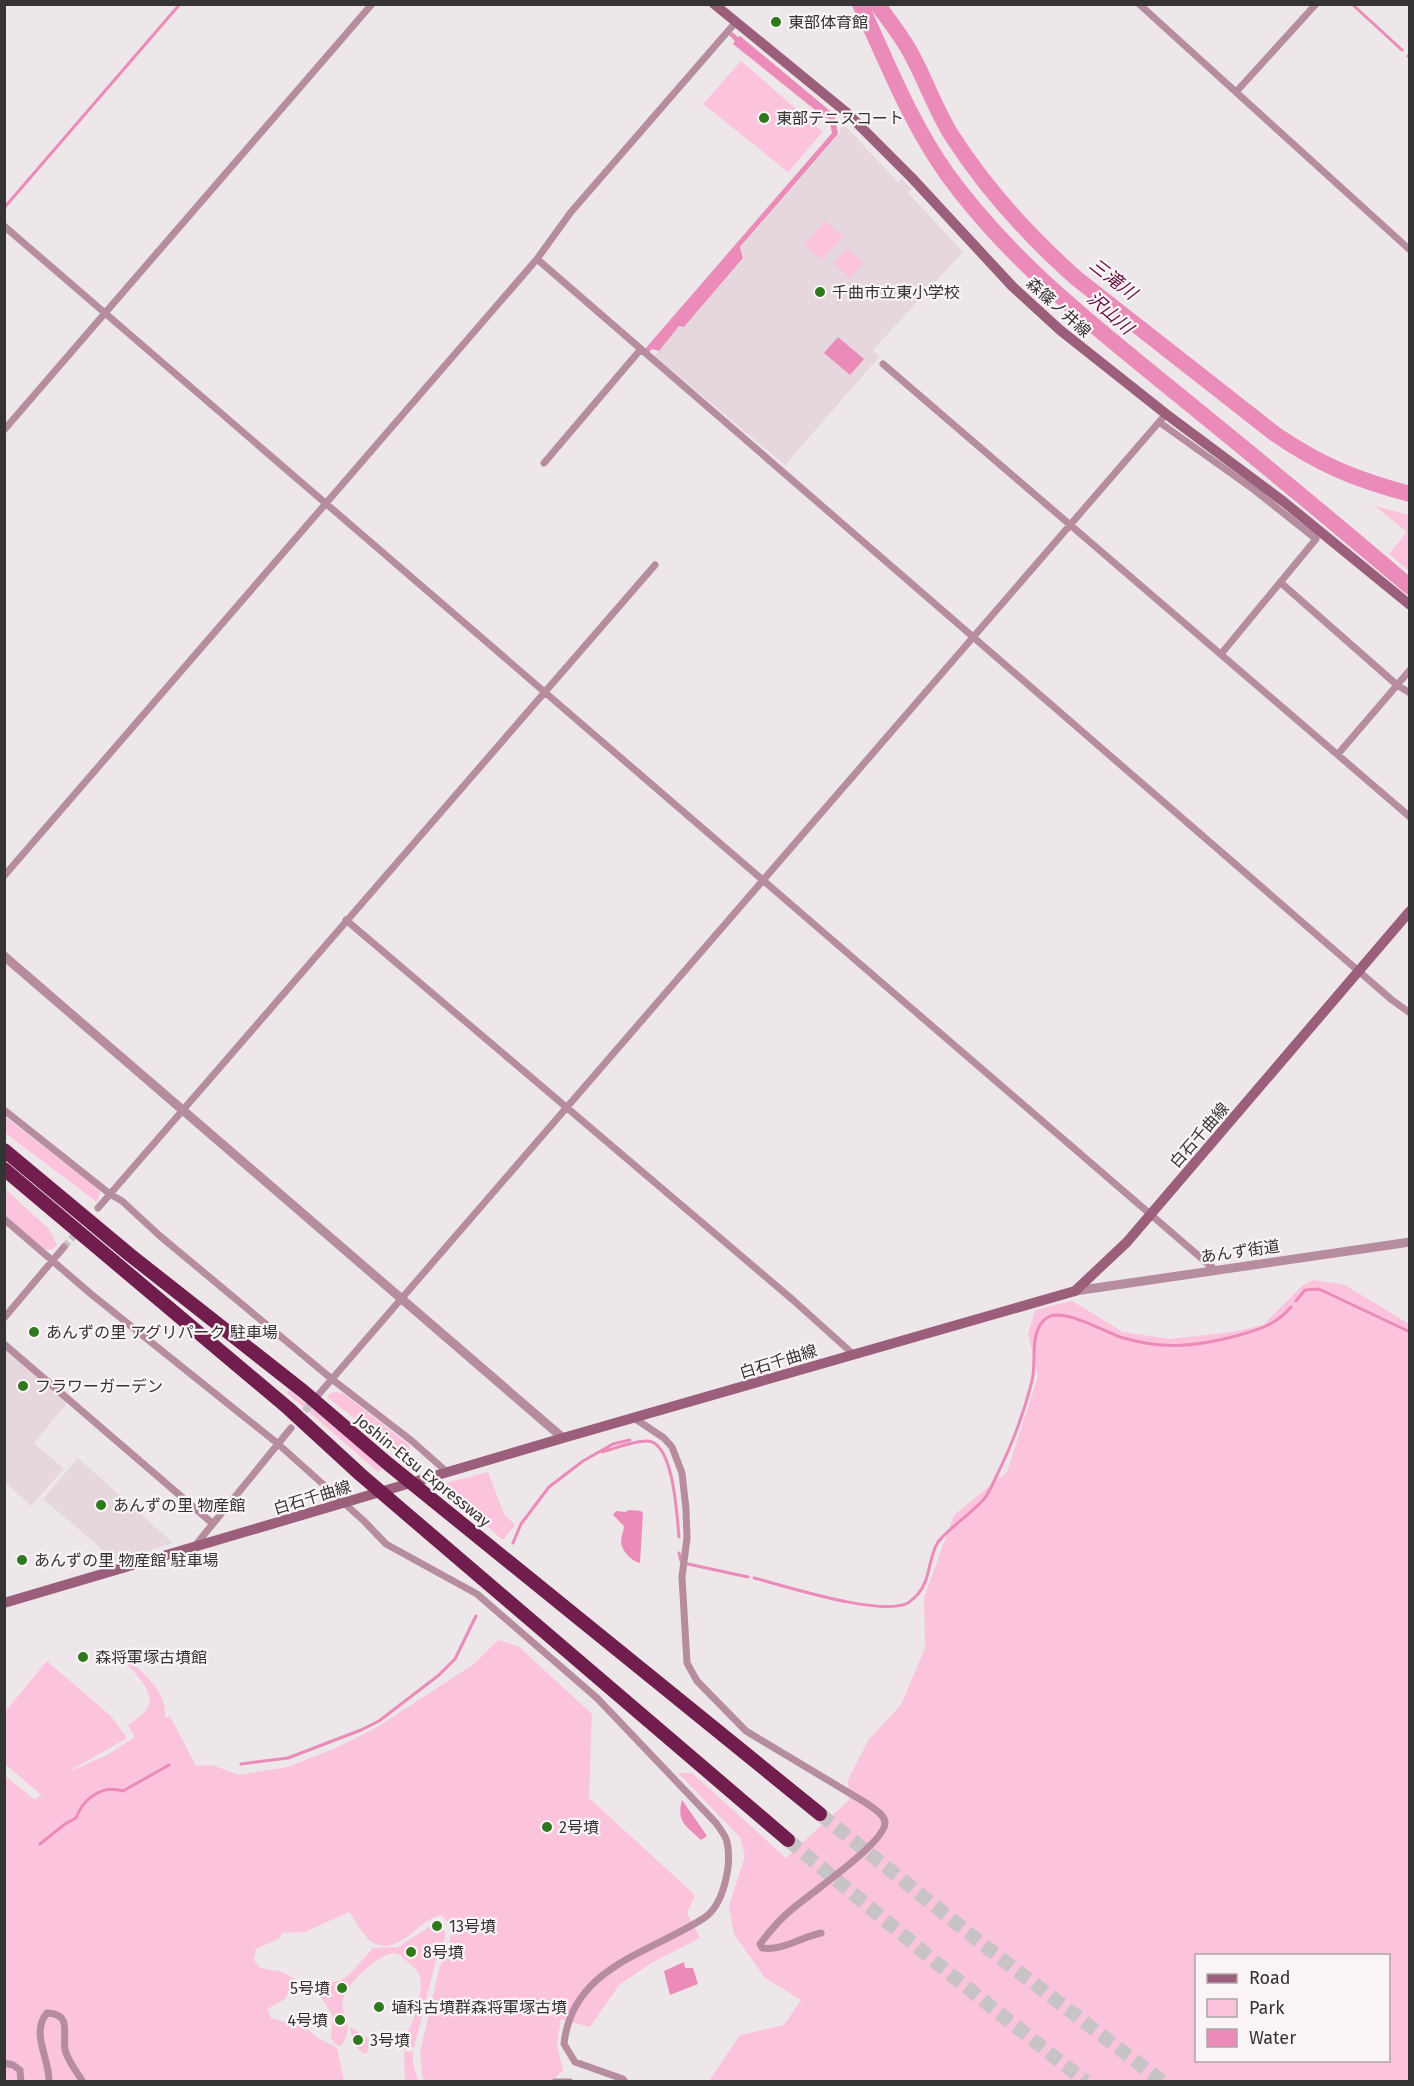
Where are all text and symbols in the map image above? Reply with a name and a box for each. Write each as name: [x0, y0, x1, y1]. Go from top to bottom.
place label: 東部体育館: [788, 13, 868, 32]
marker: 東部体育館: [769, 15, 783, 29]
place label: 東部テニスコート: [776, 109, 904, 128]
marker: 東部テニスコート: [757, 111, 771, 125]
water label: 三滝川: [1085, 254, 1143, 306]
street label: 森篠ノ井線: [1023, 274, 1095, 341]
place label: 千曲市立東小学校: [832, 283, 960, 302]
marker: 千曲市立東小学校: [813, 285, 827, 299]
water label: 沢山川: [1082, 287, 1139, 340]
street label: 白石千曲線: [1166, 1099, 1233, 1172]
street label: あんず街道: [1199, 1237, 1281, 1266]
place label: あんずの里 アグリパーク 駐車場: [46, 1323, 278, 1342]
marker: あんずの里 アグリパーク 駐車場: [27, 1325, 41, 1339]
street label: 白石千曲線: [737, 1341, 819, 1382]
place label: フラワーガーデン: [35, 1377, 163, 1396]
marker: フラワーガーデン: [16, 1379, 30, 1393]
street label: Joshin-Etsu Expressway: [351, 1410, 494, 1531]
street label: 白石千曲線: [271, 1477, 353, 1518]
place label: あんずの里 物産館: [113, 1496, 245, 1515]
marker: あんずの里 物産館: [94, 1498, 108, 1512]
place label: あんずの里 物産館 駐車場: [34, 1551, 218, 1570]
marker: あんずの里 物産館 駐車場: [15, 1553, 29, 1567]
place label: 森将軍塚古墳館: [95, 1648, 207, 1667]
marker: 森将軍塚古墳館: [76, 1650, 90, 1664]
place label: 2号墳: [559, 1818, 599, 1837]
marker: 2号墳: [540, 1820, 554, 1834]
place label: 13号墳: [449, 1917, 496, 1936]
marker: 13号墳: [430, 1919, 444, 1933]
place label: 8号墳: [423, 1943, 464, 1962]
marker: 8号墳: [404, 1945, 418, 1959]
legend: [1195, 1954, 1390, 2062]
text: Road: [1249, 1967, 1291, 1989]
place label: 5号墳: [290, 1979, 330, 1998]
marker: 5号墳: [335, 1981, 349, 1995]
text: Park: [1249, 1997, 1285, 2019]
place label: 埴科古墳群森将軍塚古墳: [391, 1998, 567, 2017]
marker: 埴科古墳群森将軍塚古墳: [372, 2000, 386, 2014]
place label: 4号墳: [287, 2011, 328, 2030]
marker: 4号墳: [333, 2013, 347, 2027]
text: Water: [1249, 2027, 1296, 2049]
place label: 3号墳: [370, 2031, 410, 2050]
marker: 3号墳: [351, 2033, 365, 2047]

